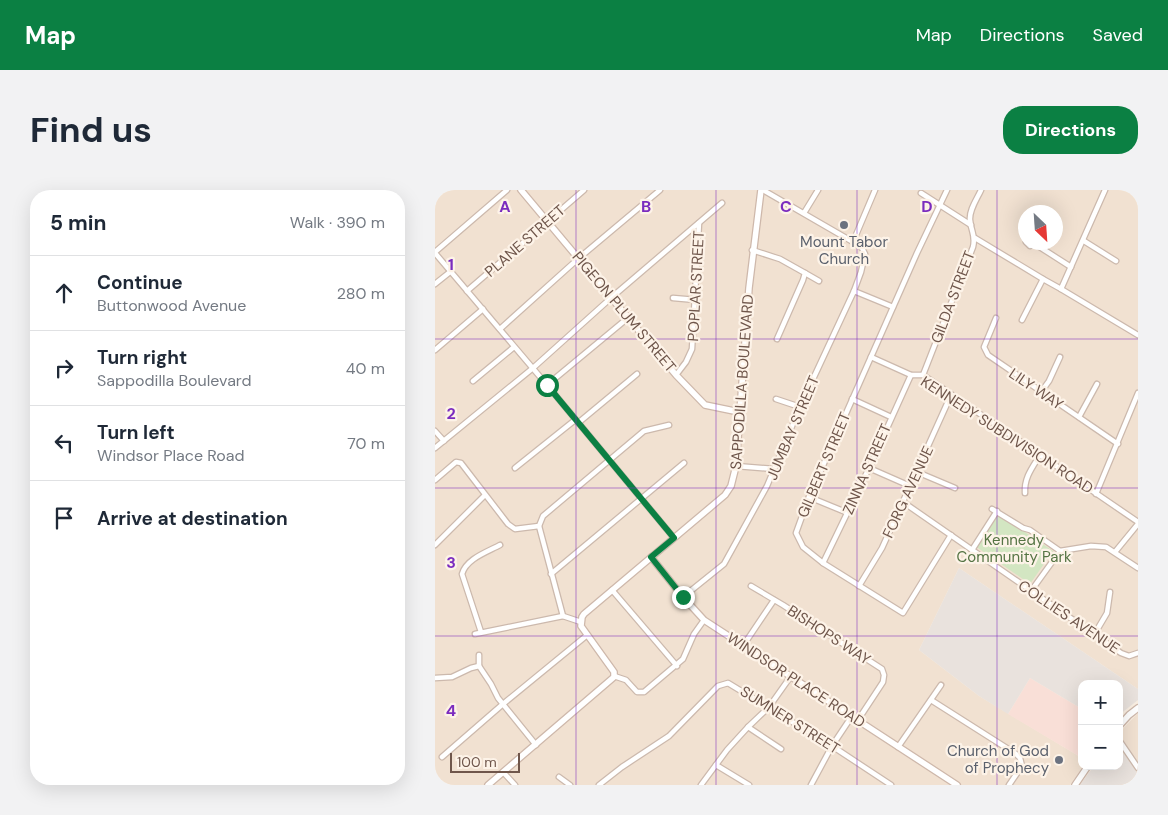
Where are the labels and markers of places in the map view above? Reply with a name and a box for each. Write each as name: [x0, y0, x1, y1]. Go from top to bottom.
marker: Mount Tabor Church: [838, 219, 850, 231]
place label: Mount Tabor Church: [800, 232, 888, 269]
place label: Church of God of Prophecy: [947, 741, 1050, 778]
marker: Church of God of Prophecy: [1053, 754, 1065, 766]

